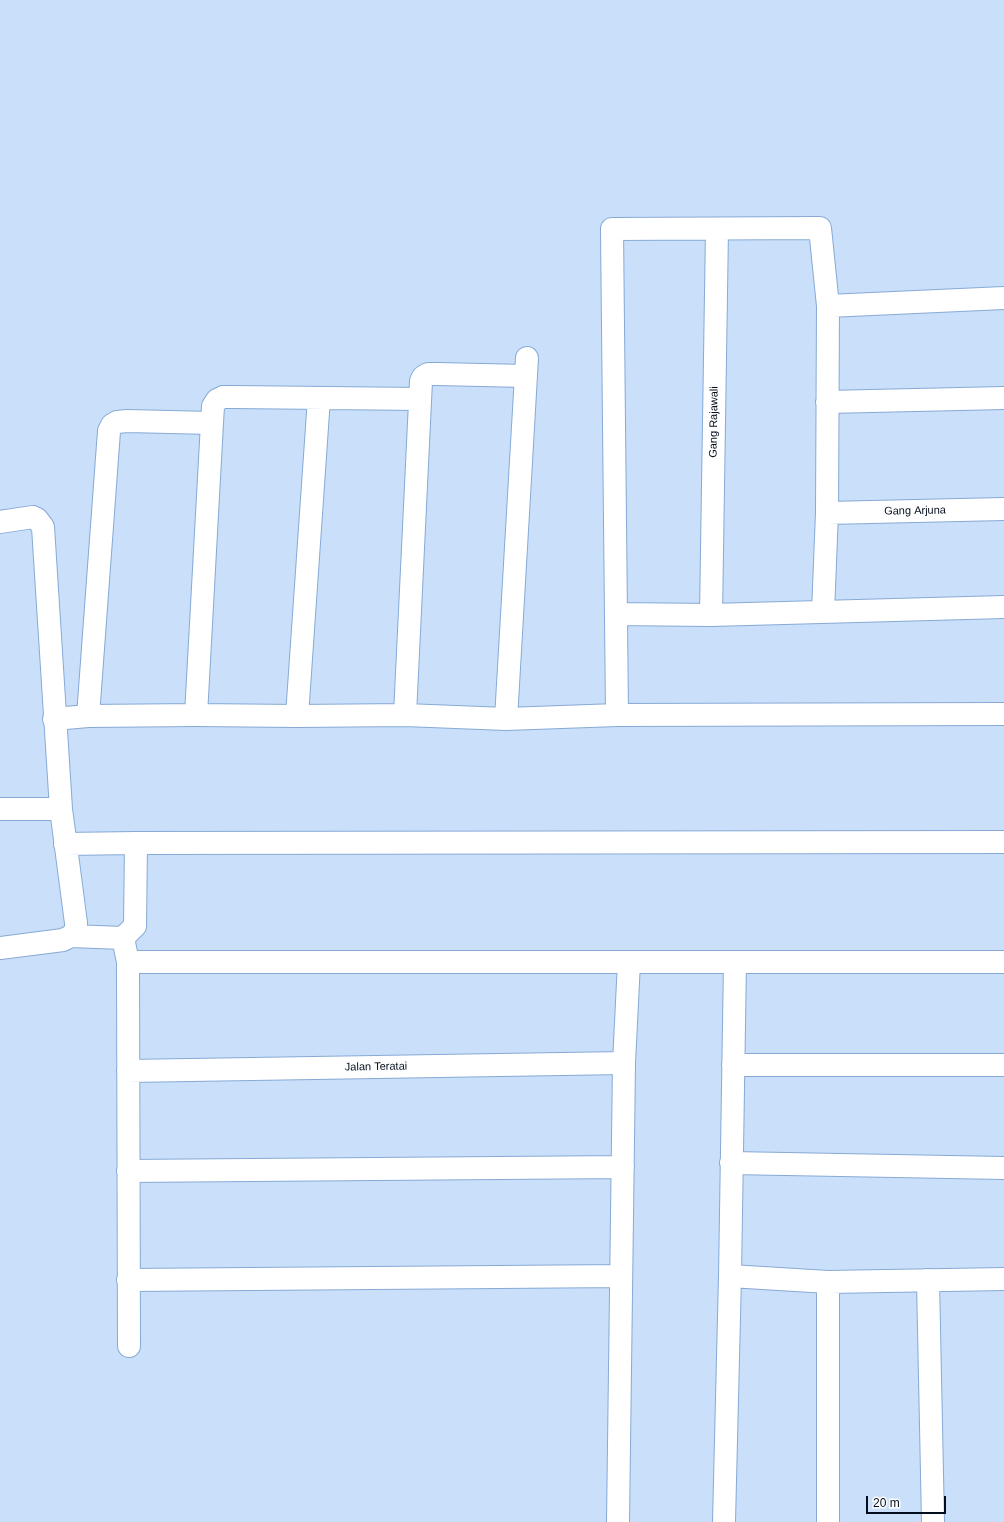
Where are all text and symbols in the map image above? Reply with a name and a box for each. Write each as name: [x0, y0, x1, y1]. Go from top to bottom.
street label: Gang Rajawali: [707, 386, 721, 458]
street label: Gang Arjuna: [884, 504, 946, 518]
street label: Jalan Teratai: [345, 1060, 407, 1074]
scale bar: [868, 1488, 948, 1514]
text: 20 m: [873, 1496, 900, 1510]

